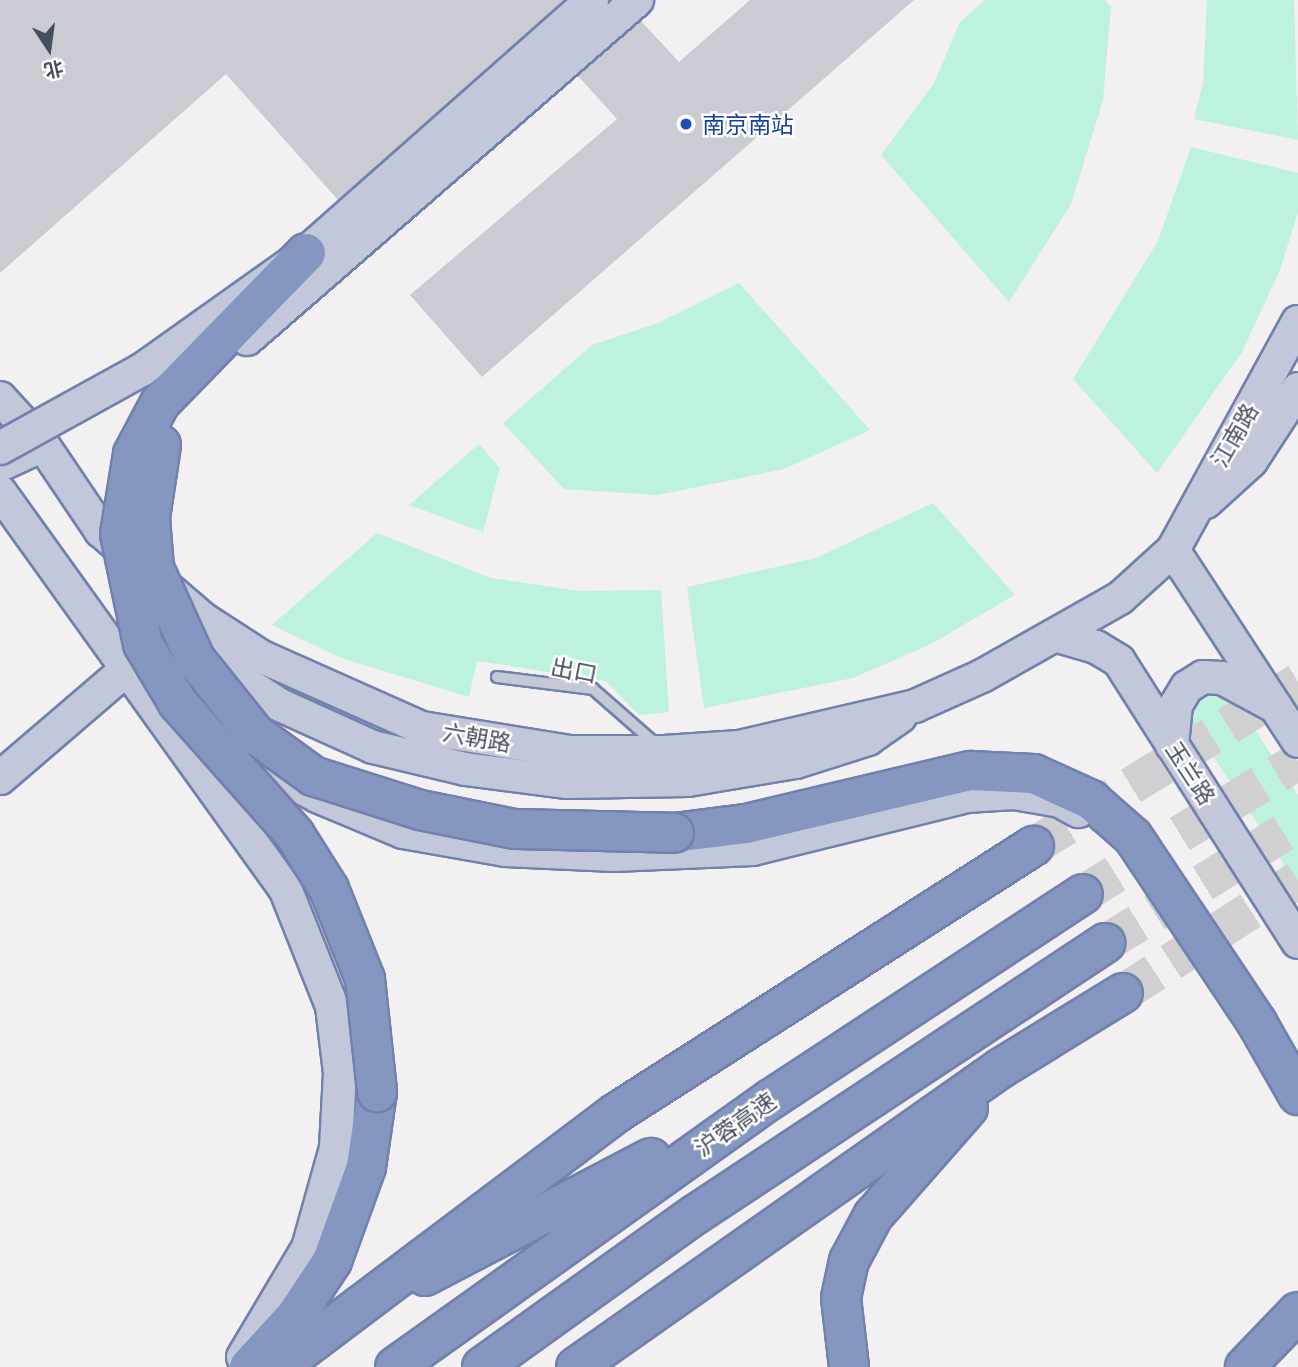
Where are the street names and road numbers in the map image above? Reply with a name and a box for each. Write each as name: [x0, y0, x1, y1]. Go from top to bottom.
street label: 江南路: [1205, 398, 1263, 472]
street label: 出口: [549, 652, 599, 688]
street label: 六朝路: [441, 717, 513, 757]
street label: 玉兰路: [1161, 737, 1221, 809]
street label: 沪蓉高速: [689, 1086, 781, 1162]

